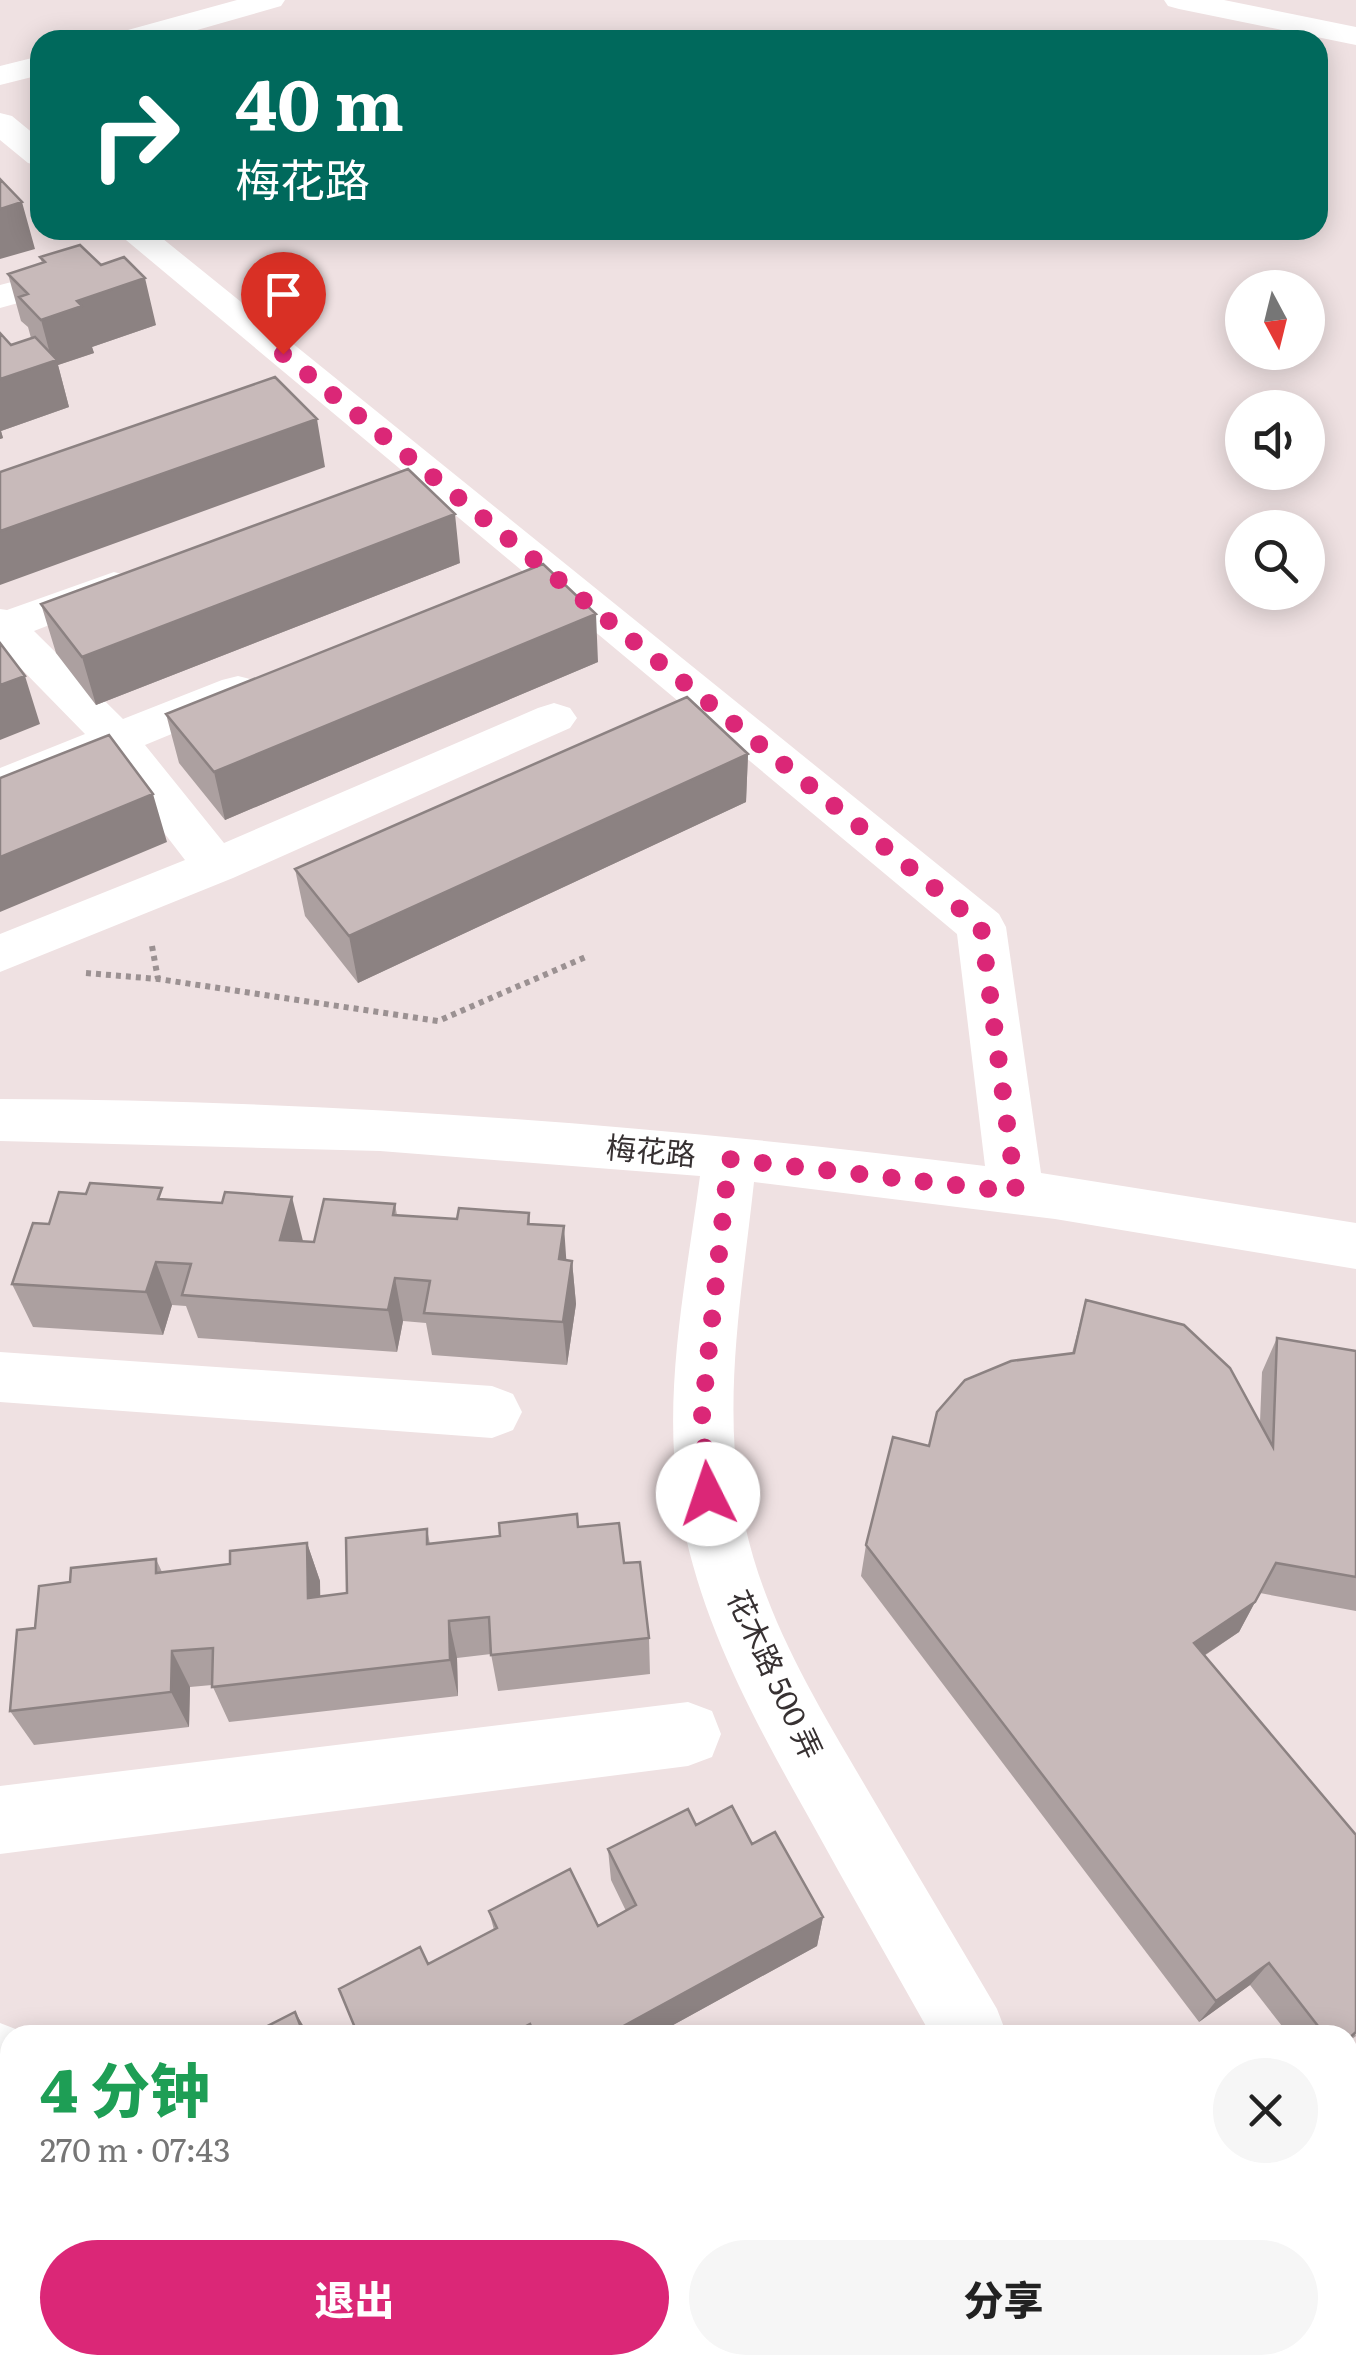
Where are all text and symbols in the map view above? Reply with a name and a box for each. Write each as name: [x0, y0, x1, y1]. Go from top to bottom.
text: 40 m: [235, 49, 404, 153]
icon: right: [70, 70, 200, 200]
text: 梅花路: [235, 144, 370, 211]
pin: [241, 252, 326, 355]
icon: arrive: [256, 267, 311, 322]
north arrow: [1225, 270, 1325, 370]
map controls: [1225, 270, 1325, 610]
button: sound: [1225, 390, 1325, 490]
button: search: [1225, 510, 1325, 610]
street label: 梅花路: [605, 1123, 698, 1175]
position arrow: [656, 1442, 760, 1546]
street label: 花木路 500 弄: [718, 1582, 835, 1765]
text: 4 分钟: [40, 2042, 210, 2131]
button: close: [1213, 2058, 1318, 2163]
text: 270 m · 07:43: [40, 2124, 231, 2172]
button: 退出: [40, 2240, 669, 2355]
button: 分享: [689, 2240, 1318, 2355]

